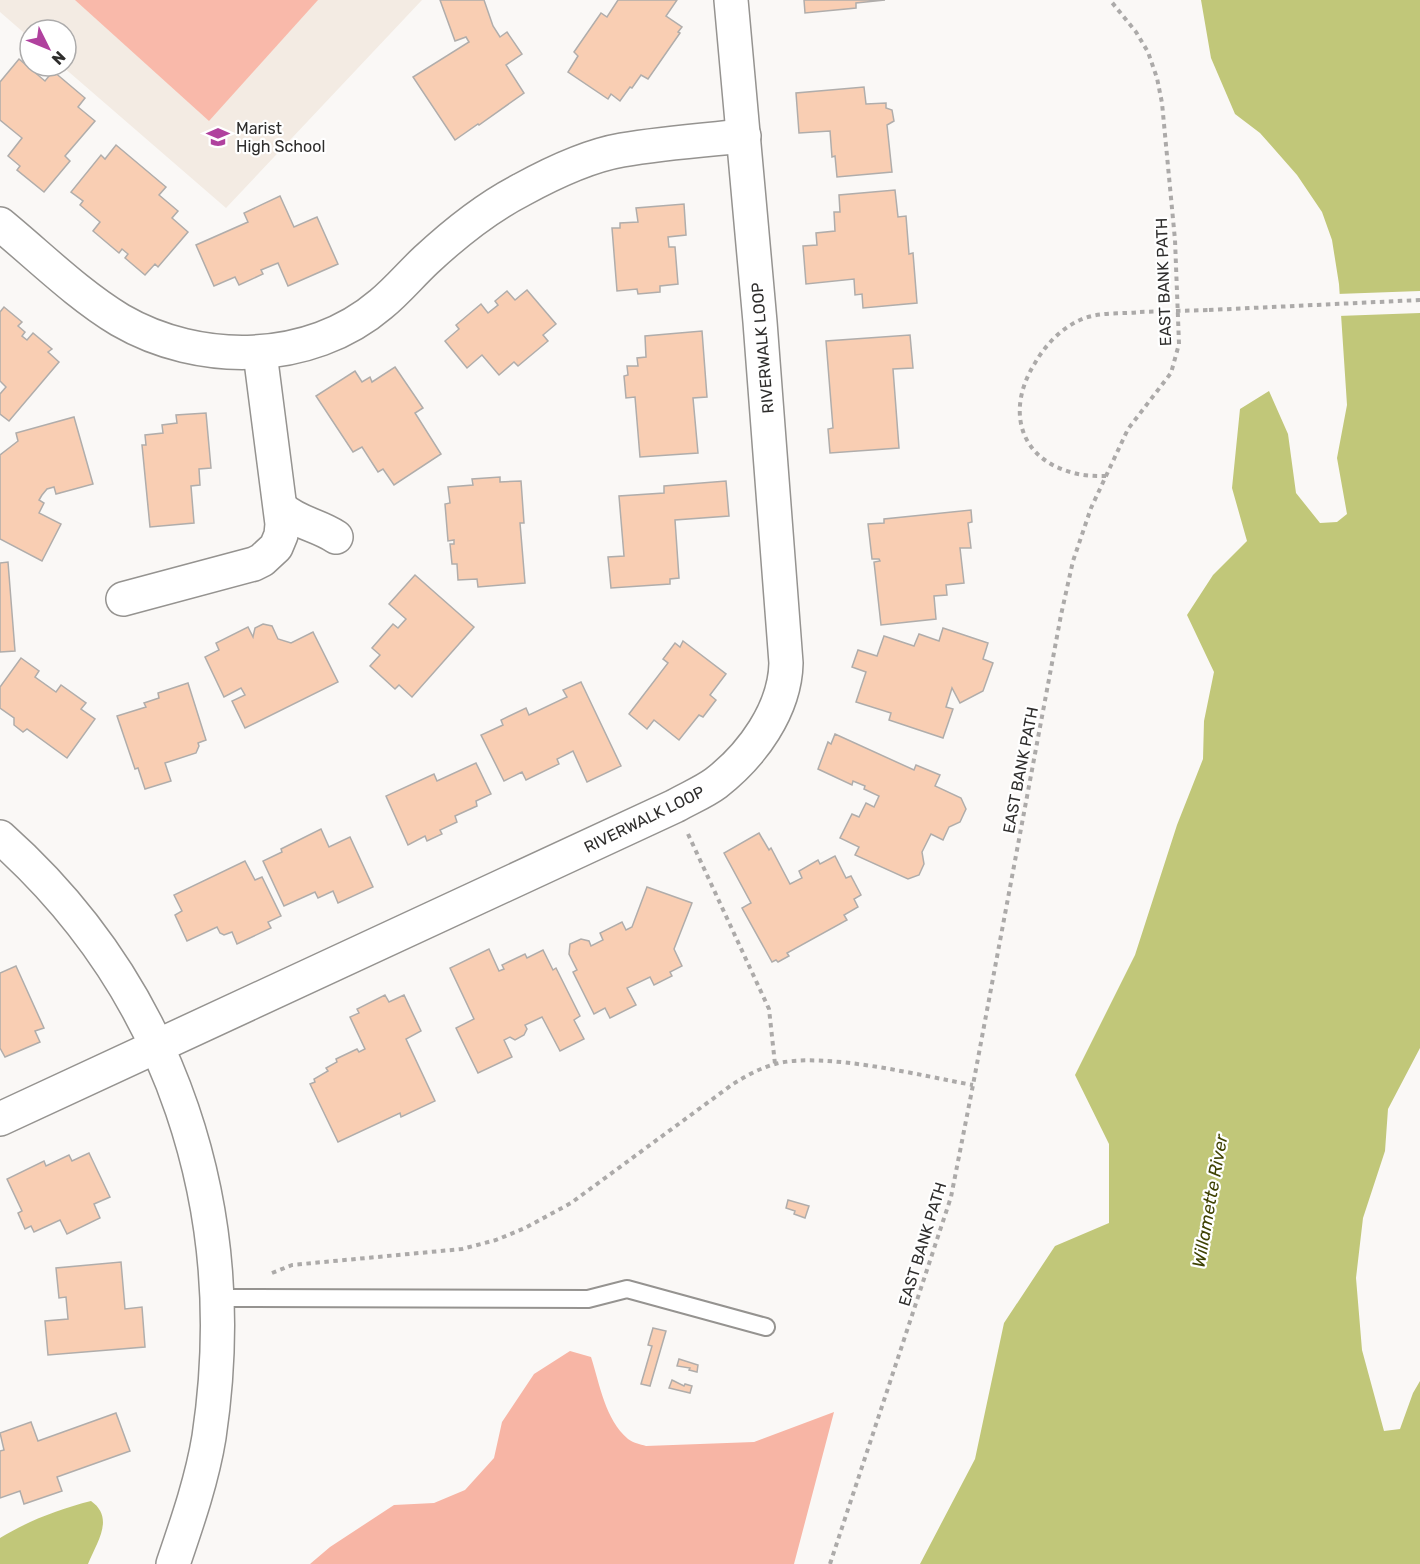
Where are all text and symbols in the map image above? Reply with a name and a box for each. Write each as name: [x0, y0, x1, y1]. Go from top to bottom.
north arrow: [18, 18, 78, 78]
text: N: [48, 47, 69, 69]
place label: Marist High School: [236, 119, 325, 156]
school or university icon: Marist High School: [205, 124, 231, 150]
street label: EAST BANK PATH: [1152, 217, 1175, 347]
street label: RIVERWALK LOOP: [747, 282, 778, 414]
street label: EAST BANK PATH: [999, 705, 1042, 835]
street label: RIVERWALK LOOP: [581, 782, 708, 857]
water label: Willamette River: [1187, 1132, 1233, 1269]
street label: EAST BANK PATH: [895, 1180, 950, 1308]

